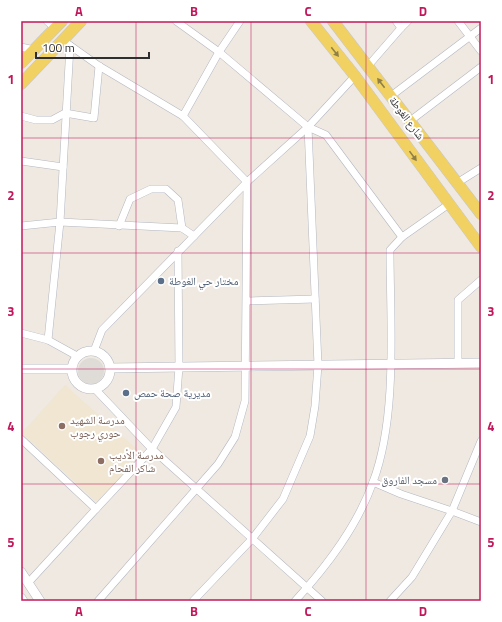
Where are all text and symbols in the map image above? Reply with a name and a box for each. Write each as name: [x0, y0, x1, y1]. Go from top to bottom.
text: A: [75, 1, 83, 21]
text: B: [190, 1, 198, 21]
text: C: [304, 1, 312, 21]
text: D: [419, 1, 427, 21]
scale bar: [36, 34, 149, 60]
text: 100 m: [42, 38, 75, 57]
one-way arrow: [331, 46, 340, 57]
text: 1: [7, 69, 15, 89]
text: 1: [487, 69, 495, 89]
one-way arrow: [377, 78, 385, 89]
street label: شارع الغوطة: [385, 93, 429, 143]
one-way arrow: [409, 150, 418, 161]
text: 2: [7, 185, 15, 205]
text: 2: [487, 185, 495, 205]
place label: مختار حي الغوطة: [169, 273, 239, 290]
marker: مختار حي الغوطة: [156, 276, 166, 286]
text: 3: [7, 301, 15, 321]
text: 3: [487, 301, 495, 321]
place label: مديرية صحة حمص: [134, 385, 211, 401]
marker: مديرية صحة حمص: [121, 388, 131, 398]
place label: مدرسة الشهيد حوري رجوب: [70, 412, 125, 442]
text: 4: [7, 416, 15, 436]
text: 4: [487, 416, 495, 436]
marker: مدرسة الشهيد حوري رجوب: [57, 421, 67, 431]
place label: مدرسة الأديب شاكر الفحام: [109, 447, 164, 476]
marker: مدرسة الأديب شاكر الفحام: [96, 456, 106, 466]
place label: مسجد الفاروق: [381, 472, 437, 488]
marker: مسجد الفاروق: [440, 475, 450, 485]
text: 5: [7, 532, 15, 552]
text: 5: [487, 532, 495, 552]
text: A: [75, 601, 83, 621]
text: B: [190, 601, 198, 621]
text: C: [304, 601, 312, 621]
text: D: [419, 601, 427, 621]

